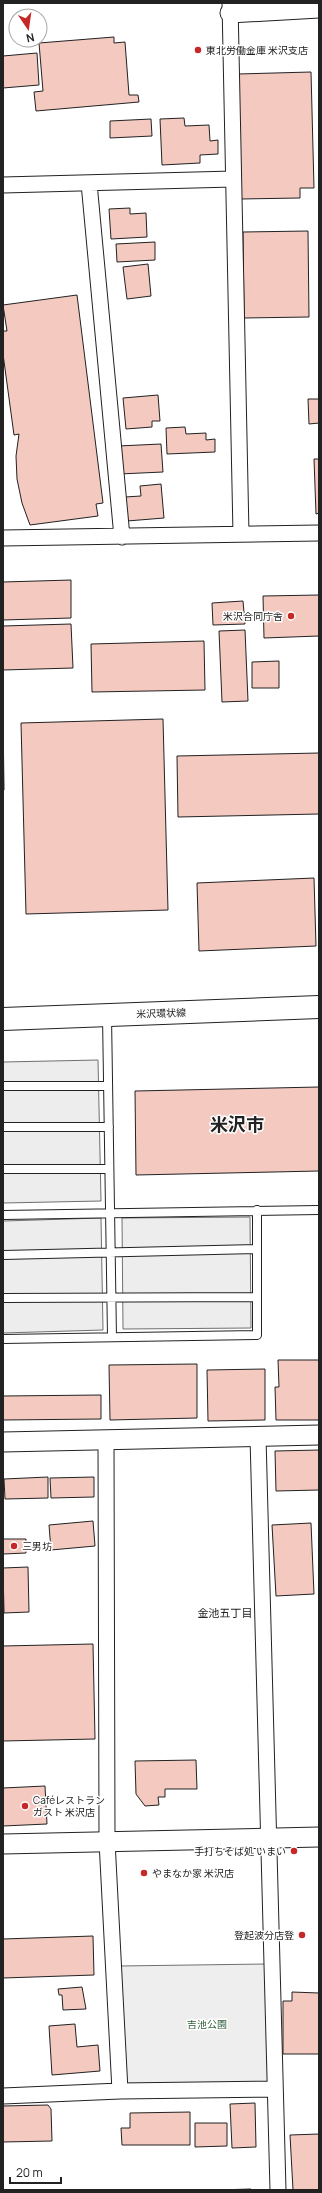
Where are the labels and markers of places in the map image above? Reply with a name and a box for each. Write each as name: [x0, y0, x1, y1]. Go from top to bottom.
place label: 東北労働金庫 米沢支店: [206, 43, 308, 57]
marker: 東北労働金庫 米沢支店: [193, 45, 203, 55]
place label: 米沢合同庁舎: [223, 609, 283, 623]
marker: 米沢合同庁舎: [286, 611, 296, 621]
place label: 三男坊: [22, 1539, 52, 1553]
marker: 三男坊: [9, 1541, 19, 1551]
place label: Caféレストラン ガスト 米沢店: [33, 1793, 105, 1819]
marker: Caféレストラン ガスト 米沢店: [20, 1801, 30, 1811]
place label: 手打ちそば処 いまい: [194, 1844, 286, 1858]
marker: 手打ちそば処 いまい: [289, 1846, 299, 1856]
place label: やまなか家 米沢店: [152, 1866, 234, 1880]
marker: やまなか家 米沢店: [139, 1868, 149, 1878]
place label: 登起波分店登: [234, 1928, 294, 1942]
marker: 登起波分店登: [297, 1930, 307, 1940]

